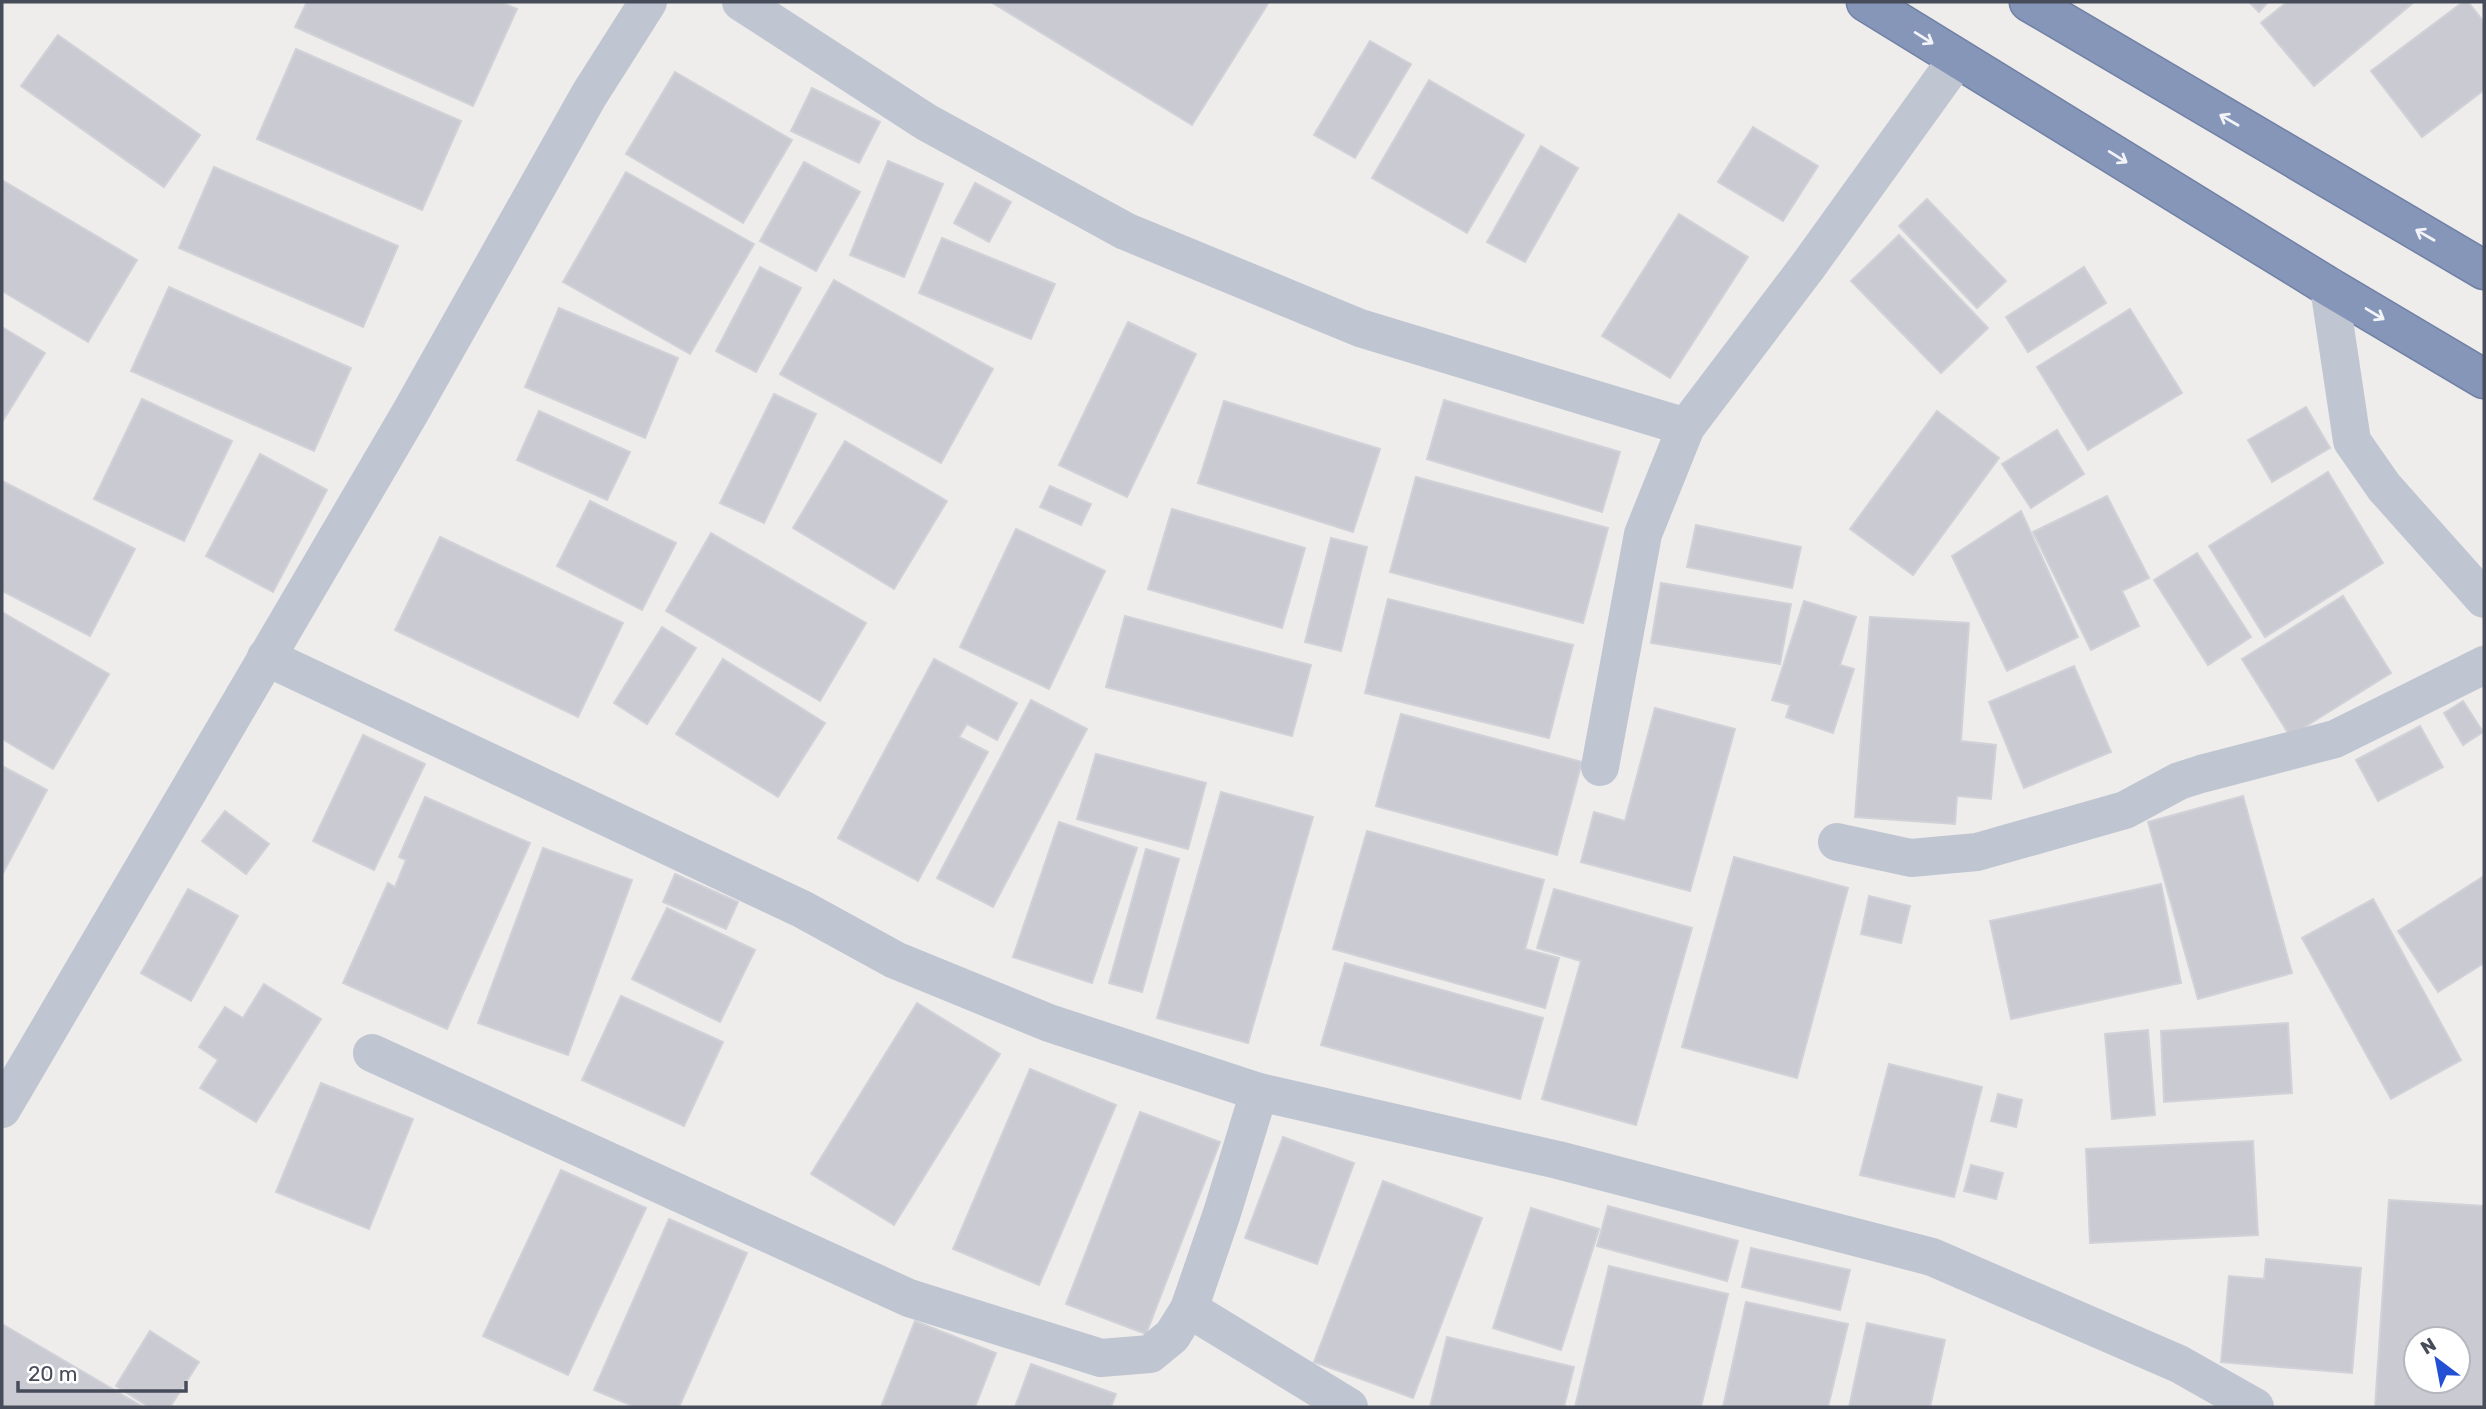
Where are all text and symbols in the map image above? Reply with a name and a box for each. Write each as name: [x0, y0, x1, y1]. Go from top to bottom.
one-way arrow: [1914, 32, 1934, 46]
one-way arrow: [2220, 112, 2240, 126]
one-way arrow: [2108, 150, 2127, 165]
one-way arrow: [2416, 228, 2436, 242]
one-way arrow: [2364, 307, 2384, 321]
north arrow: [2402, 1325, 2472, 1395]
text: N: [2416, 1333, 2440, 1359]
scale bar: [18, 1350, 186, 1394]
text: 20 m: [28, 1361, 77, 1386]

